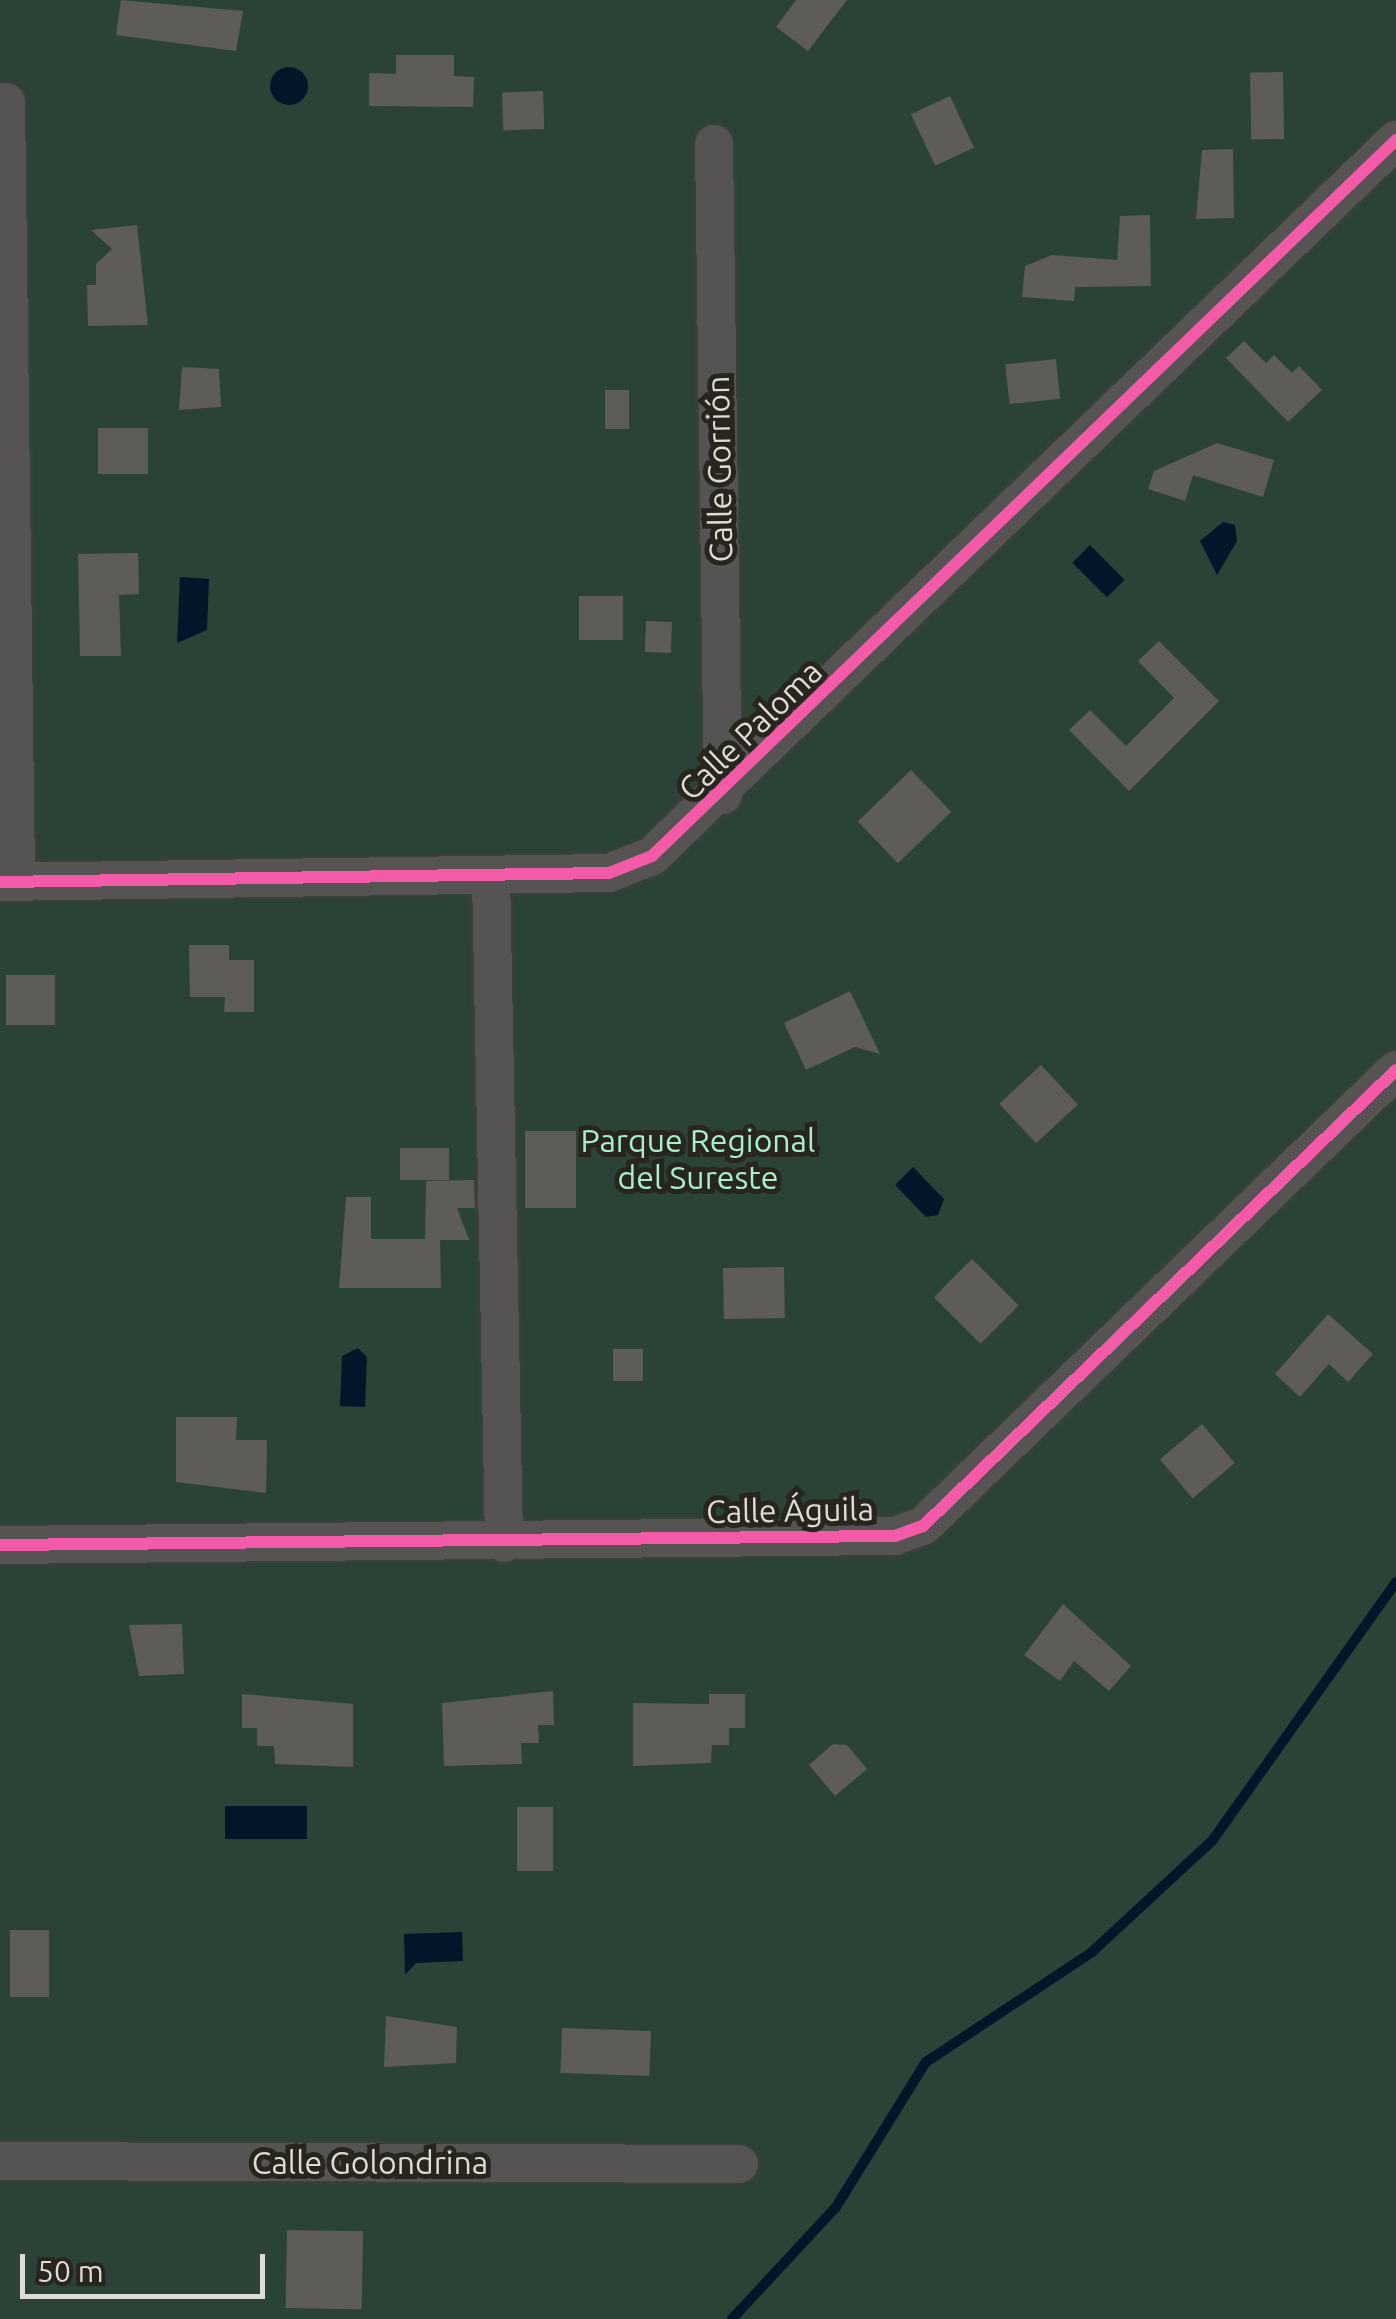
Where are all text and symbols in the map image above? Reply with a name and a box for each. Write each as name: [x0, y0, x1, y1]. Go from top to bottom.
street label: Calle Gorrión: [698, 375, 740, 563]
street label: Calle Paloma: [670, 652, 830, 808]
park label: Parque Regional del Sureste: [581, 1122, 815, 1197]
street label: Calle Águila: [706, 1489, 874, 1531]
street label: Calle Golondrina: [252, 2143, 488, 2181]
scale bar: [25, 2234, 270, 2296]
text: 50 m: [37, 2254, 104, 2288]

